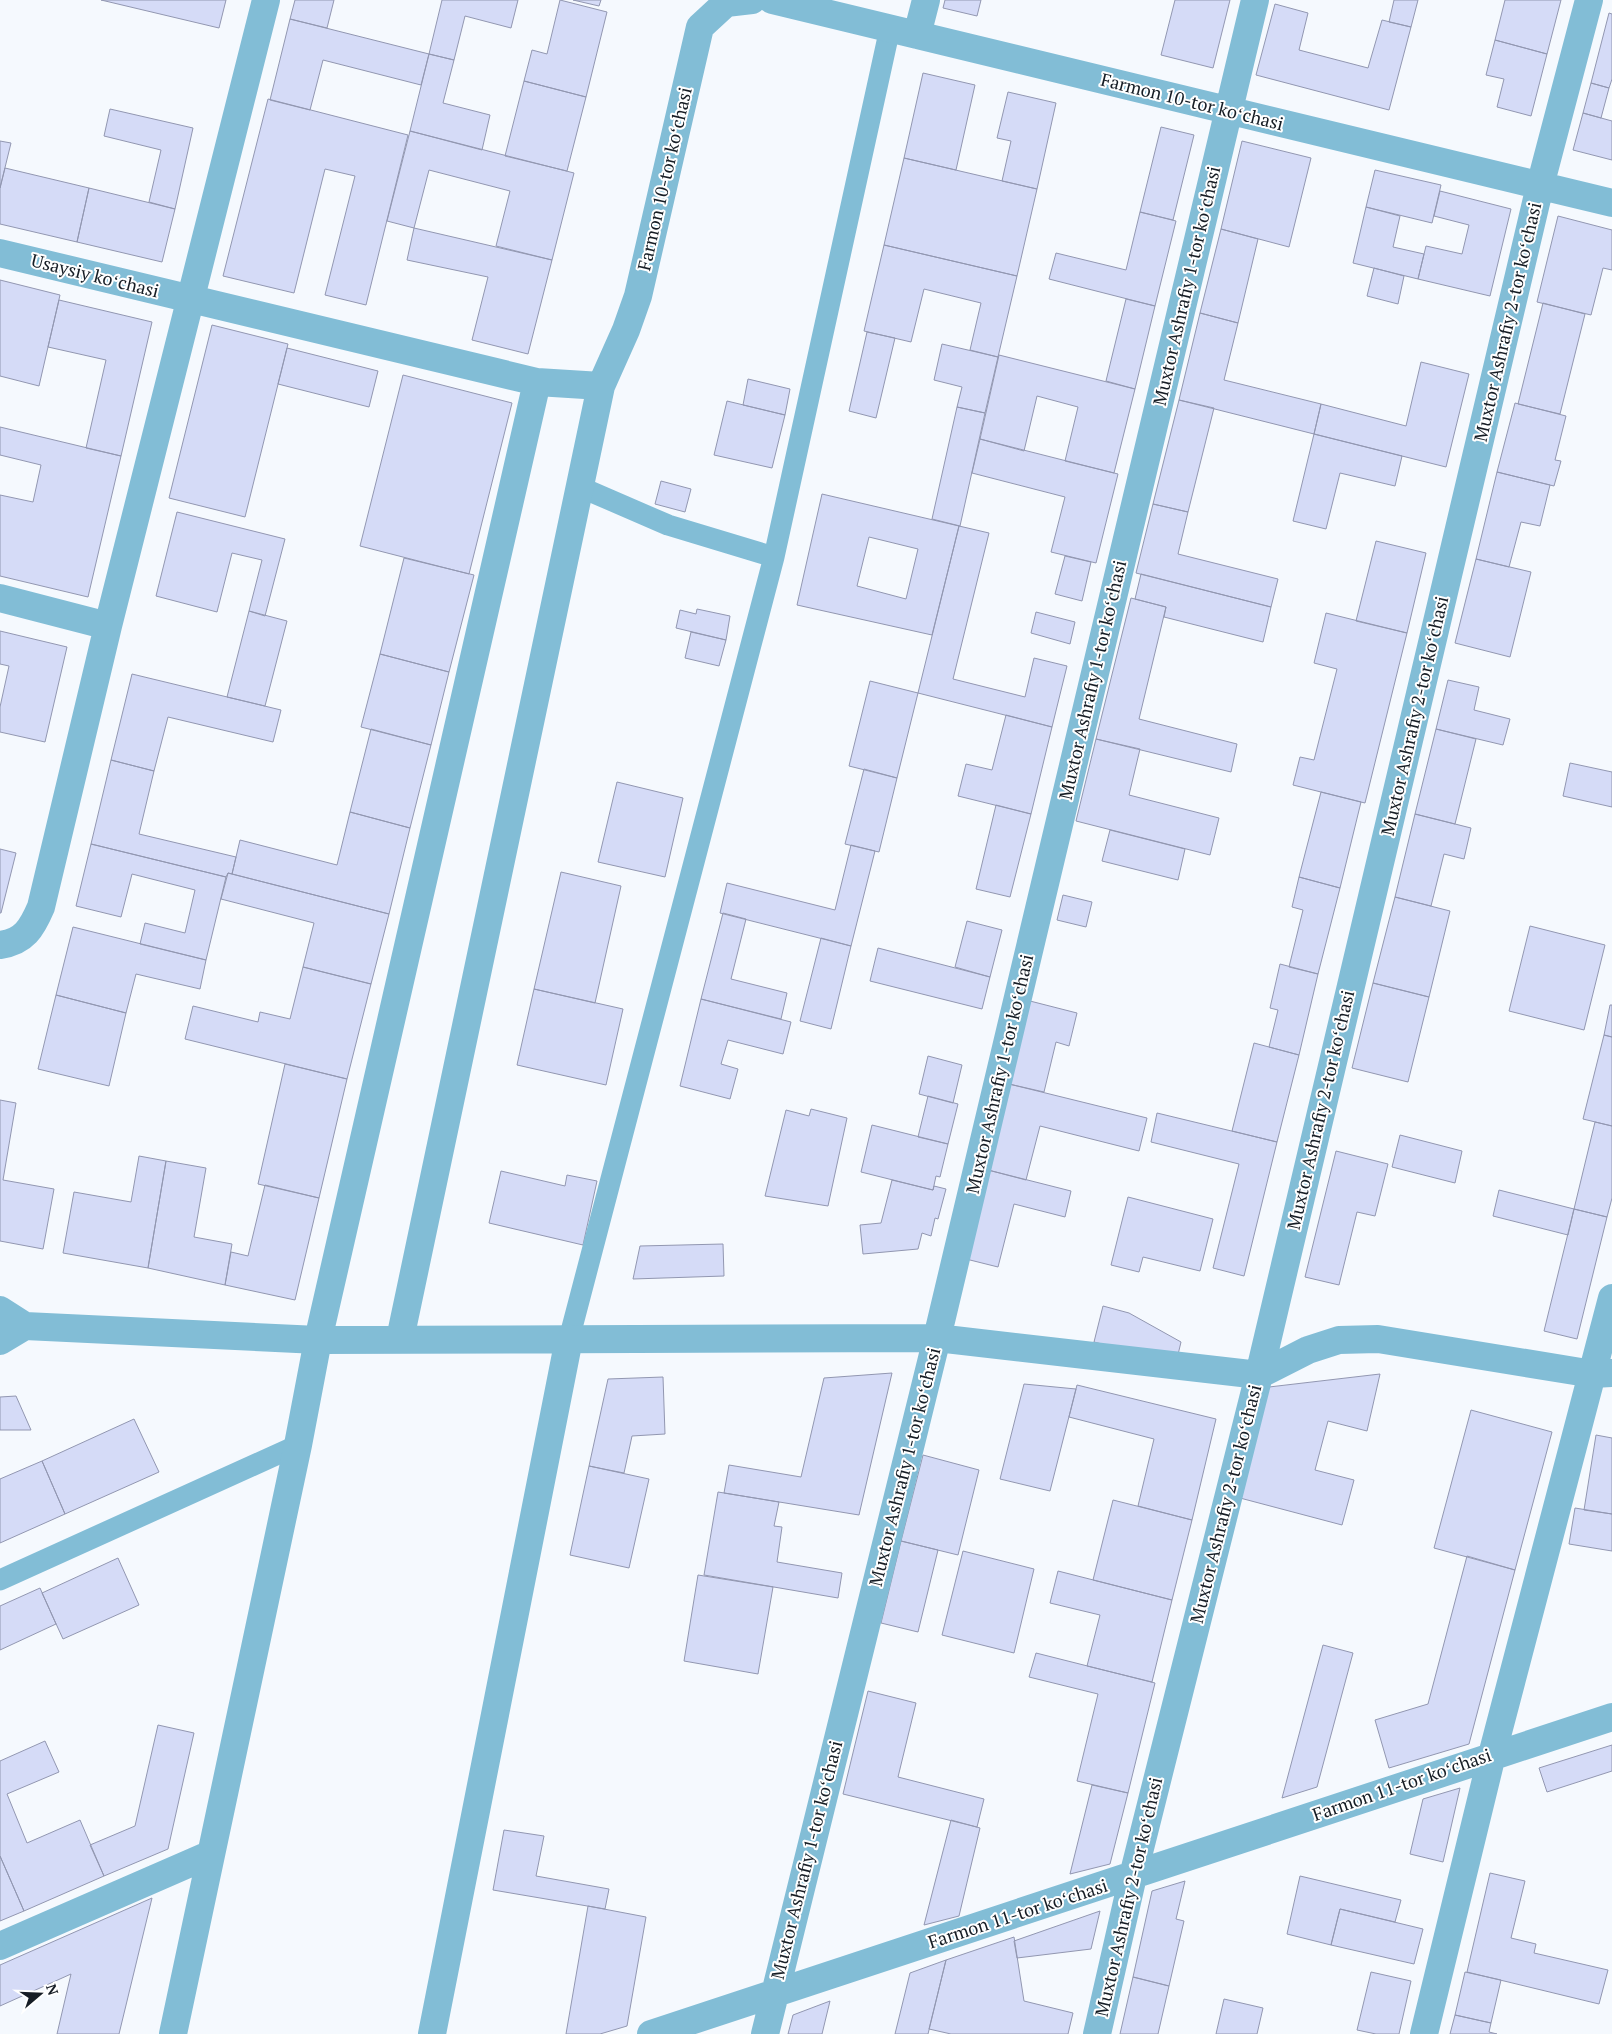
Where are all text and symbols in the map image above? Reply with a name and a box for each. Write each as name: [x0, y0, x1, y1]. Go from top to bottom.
street label: Farmon 10-tor koʻchasi: [1098, 67, 1286, 135]
street label: Farmon 10-tor koʻchasi: [631, 85, 697, 273]
street label: Muxtor Ashrafiy 1-tor koʻchasi: [1147, 164, 1225, 408]
street label: Muxtor Ashrafiy 2-tor koʻchasi: [1468, 200, 1546, 444]
street label: Usaysiy koʻchasi: [29, 248, 162, 303]
street label: Muxtor Ashrafiy 1-tor koʻchasi: [1053, 558, 1131, 802]
street label: Muxtor Ashrafiy 2-tor koʻchasi: [1375, 594, 1453, 838]
street label: Muxtor Ashrafiy 1-tor koʻchasi: [960, 952, 1038, 1196]
street label: Muxtor Ashrafiy 2-tor koʻchasi: [1281, 988, 1359, 1232]
street label: Muxtor Ashrafiy 1-tor koʻchasi: [863, 1345, 945, 1589]
street label: Muxtor Ashrafiy 2-tor koʻchasi: [1184, 1382, 1266, 1626]
street label: Muxtor Ashrafiy 1-tor koʻchasi: [765, 1738, 847, 1982]
street label: Farmon 11-tor koʻchasi: [1309, 1742, 1494, 1826]
street label: Muxtor Ashrafiy 2-tor koʻchasi: [1089, 1775, 1167, 2019]
street label: Farmon 11-tor koʻchasi: [925, 1873, 1111, 1953]
north arrow: [15, 1969, 65, 2019]
text: N: [42, 1981, 64, 1998]

